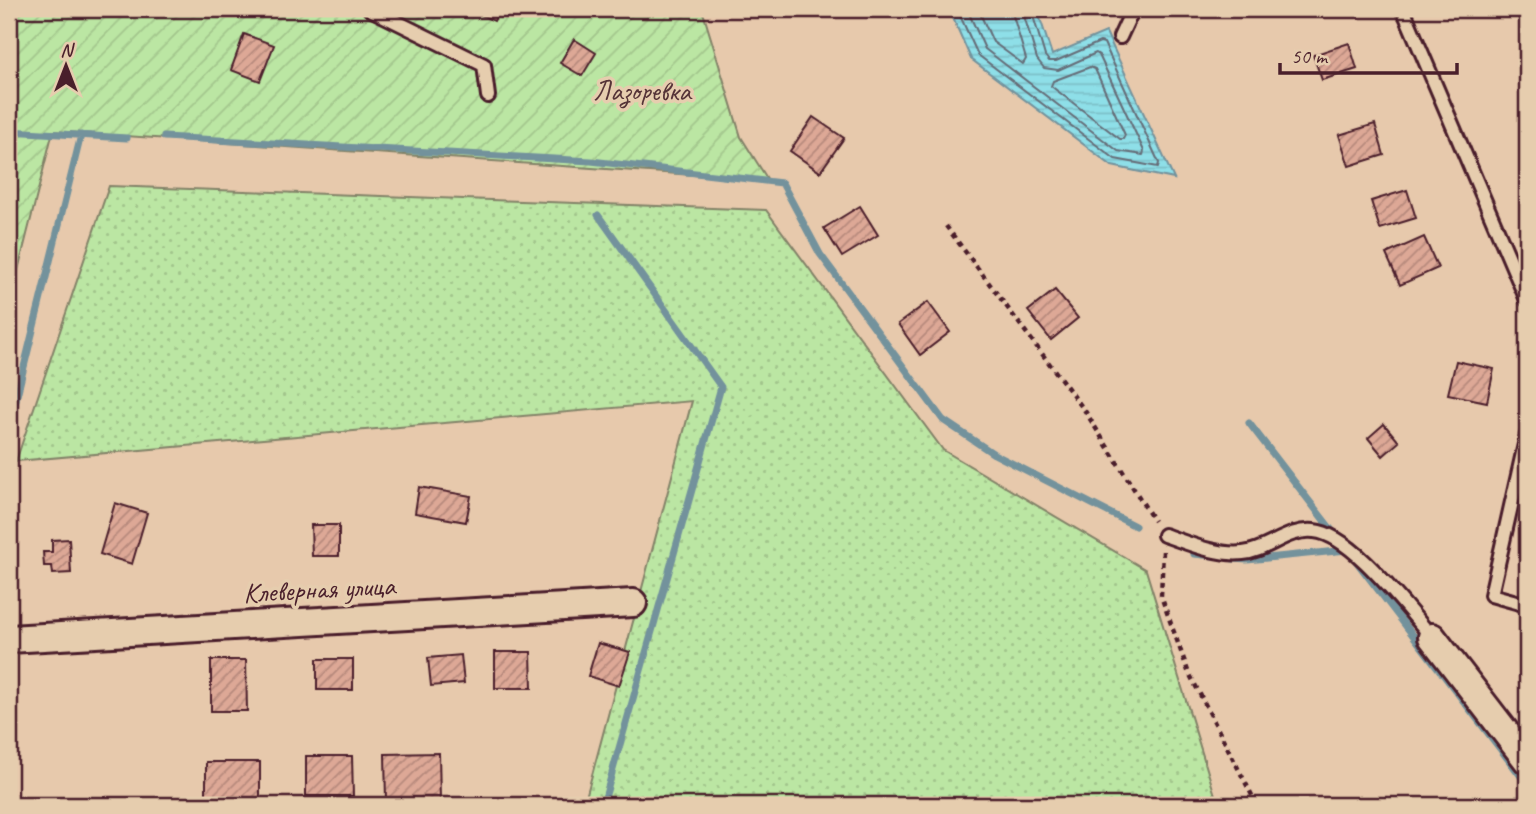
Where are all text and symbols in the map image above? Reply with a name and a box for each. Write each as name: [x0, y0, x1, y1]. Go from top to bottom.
north arrow: [32, 32, 102, 102]
scale bar: [1280, 32, 1457, 76]
text: N: [60, 38, 75, 62]
text: 50 m: [1291, 43, 1329, 69]
park label: Лазоревка: [593, 73, 693, 109]
street label: Клеверная улица: [242, 567, 398, 610]

